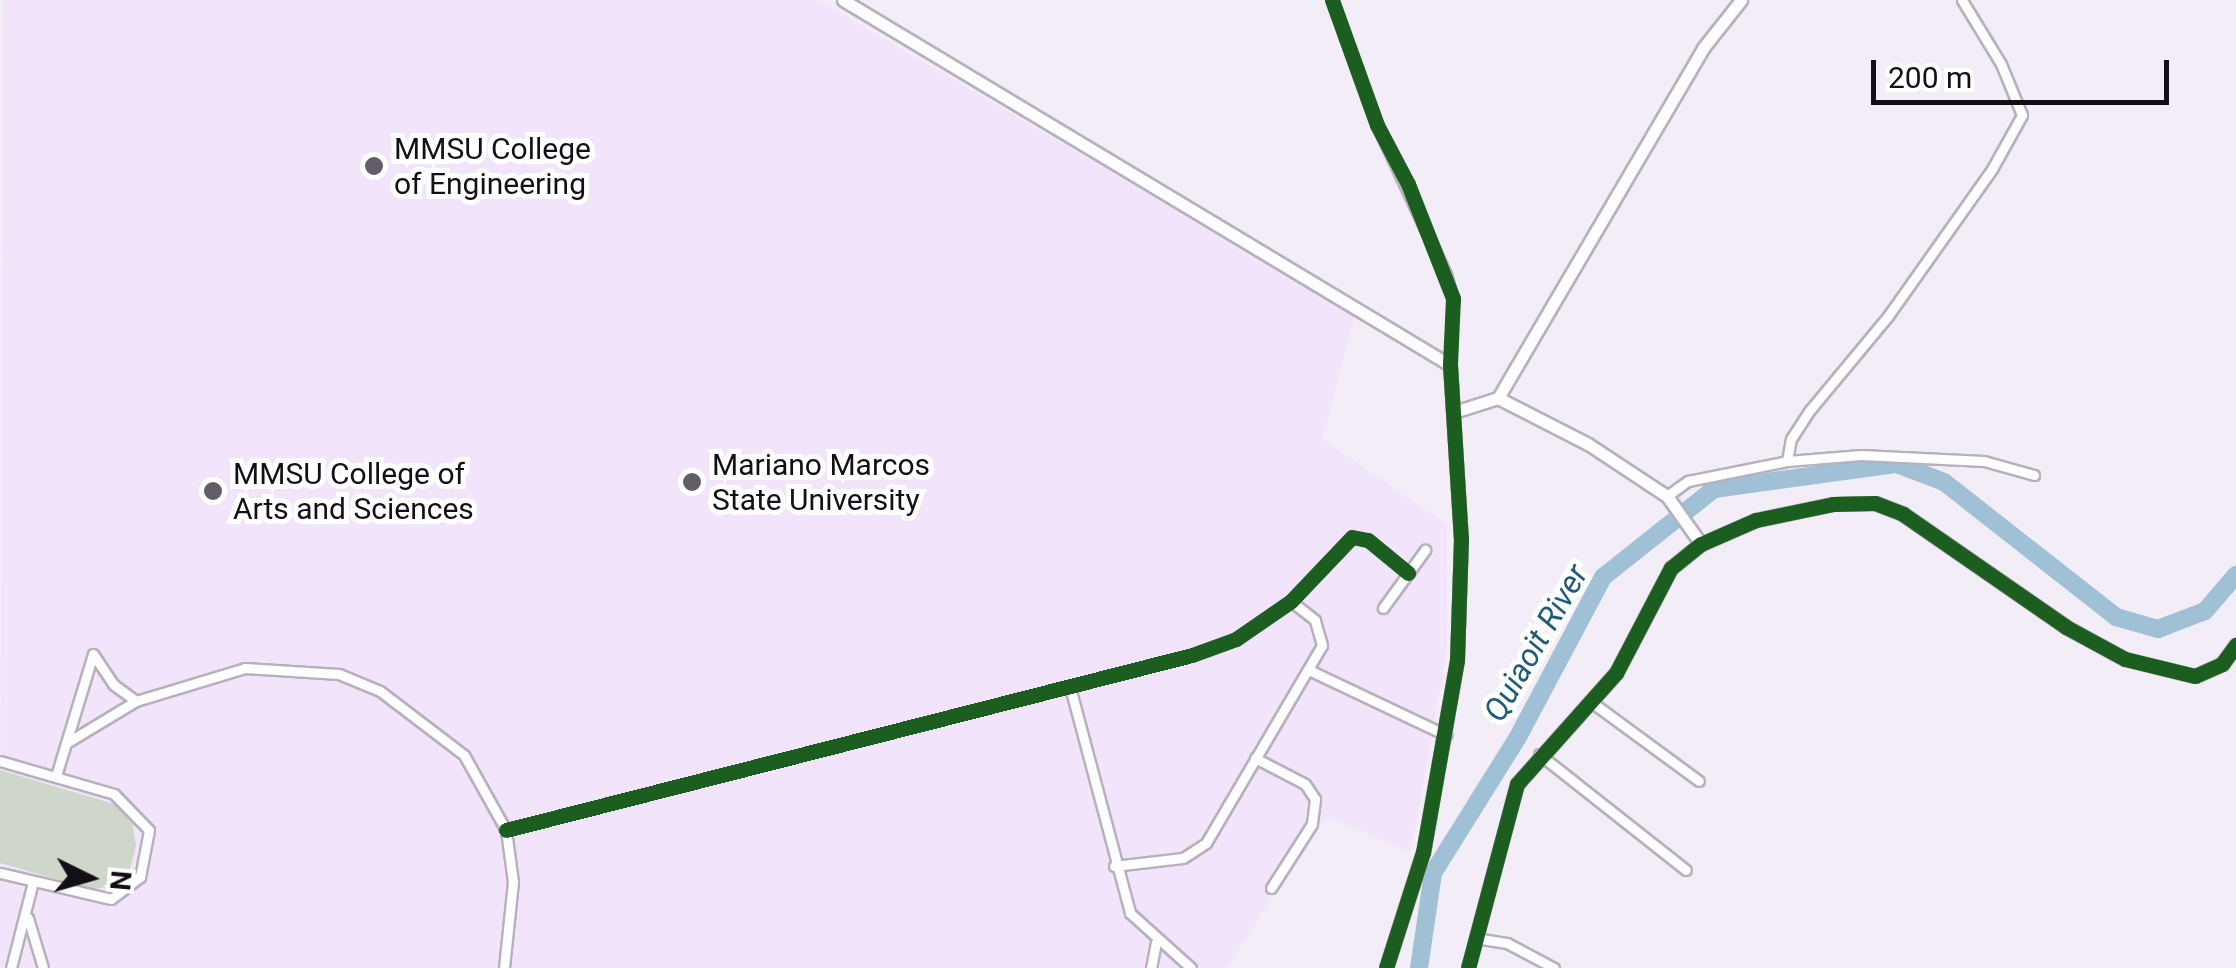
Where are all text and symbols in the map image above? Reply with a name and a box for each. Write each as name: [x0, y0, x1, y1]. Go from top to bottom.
scale bar: [1876, 40, 2174, 102]
text: 200 m: [1888, 60, 1972, 95]
place label: MMSU College of Engineering: [394, 131, 591, 202]
marker: MMSU College of Engineering: [363, 155, 385, 177]
place label: Mariano Marcos State University: [712, 447, 930, 518]
place label: MMSU College of Arts and Sciences: [233, 456, 474, 526]
marker: Mariano Marcos State University: [681, 471, 703, 493]
marker: MMSU College of Arts and Sciences: [202, 480, 224, 502]
water label: Quiaoit River: [1476, 558, 1596, 728]
north arrow: [40, 828, 140, 928]
text: N: [103, 869, 138, 892]

